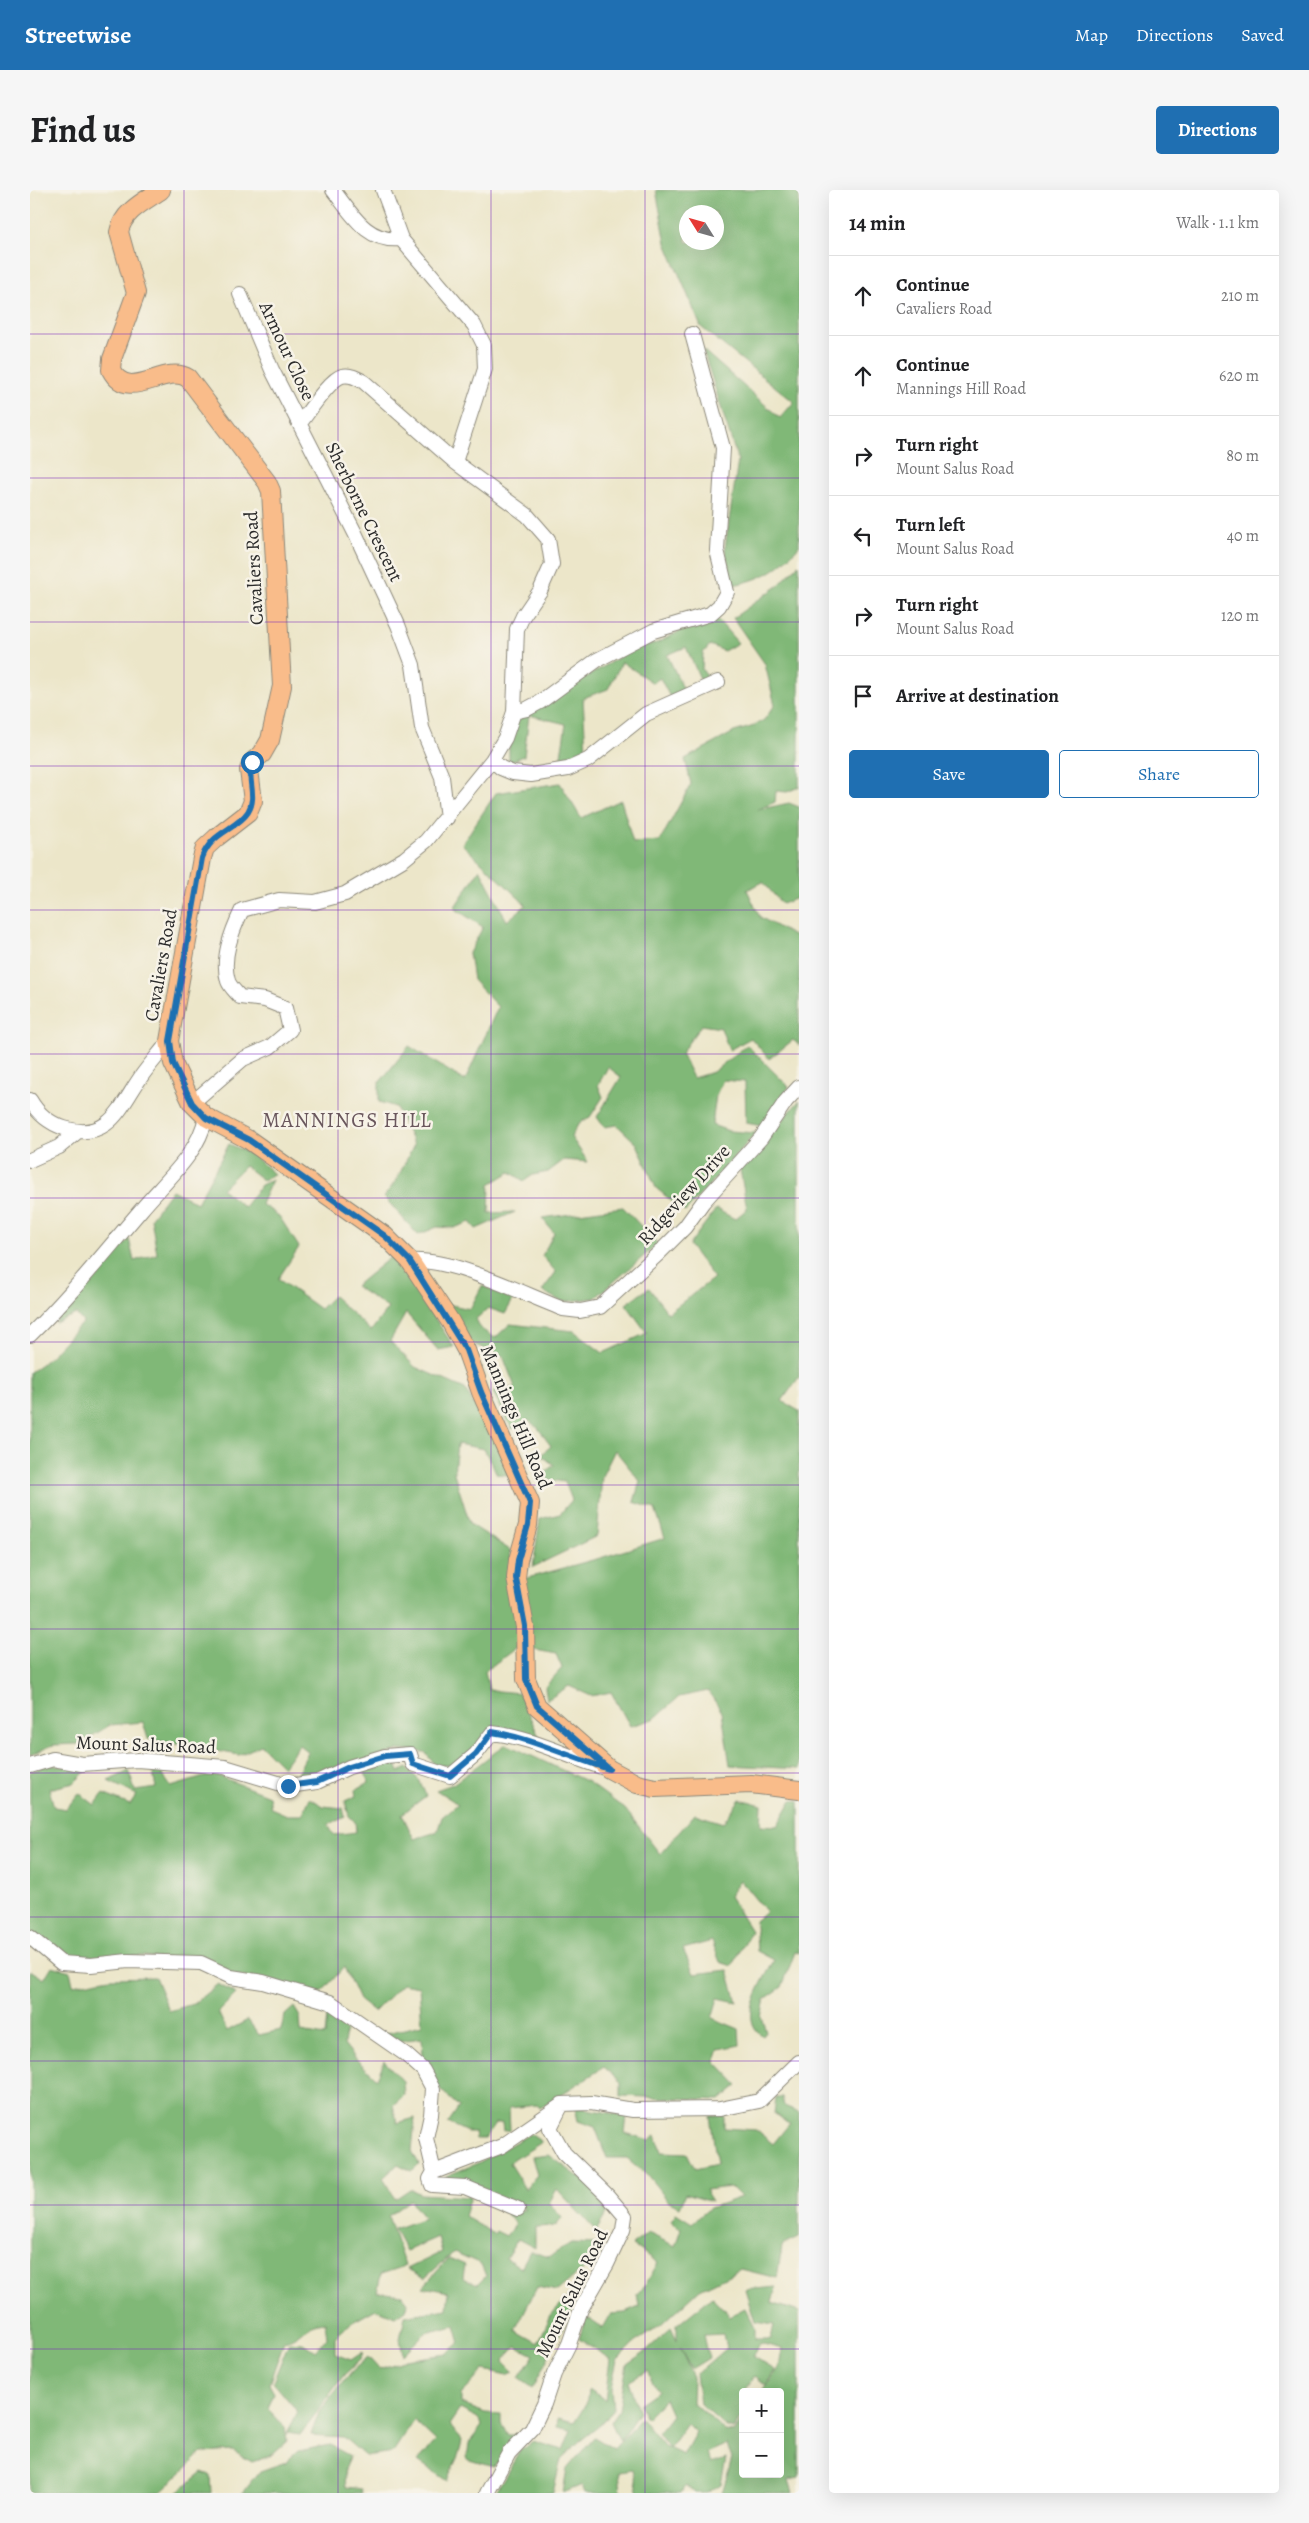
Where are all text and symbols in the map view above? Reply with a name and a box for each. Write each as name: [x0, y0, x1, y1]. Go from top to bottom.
text: Streetwise: [25, 19, 131, 51]
text: Map: [1075, 23, 1108, 47]
text: Directions: [1136, 23, 1213, 47]
text: Saved: [1241, 23, 1284, 47]
text: Find us: [30, 106, 136, 154]
button: Directions: [1156, 106, 1279, 154]
north arrow: [679, 205, 724, 250]
text: 14 min: [849, 209, 906, 237]
text: Walk · 1.1 km: [1176, 212, 1259, 234]
text: Continue: [896, 272, 970, 298]
icon: ahead: [849, 282, 877, 310]
text: 210 m: [1221, 285, 1259, 307]
street label: Armour Close: [252, 296, 321, 405]
text: Cavaliers Road: [896, 298, 992, 320]
text: Continue: [896, 352, 970, 378]
icon: ahead: [849, 362, 877, 390]
text: 620 m: [1219, 365, 1259, 387]
text: Mannings Hill Road: [896, 378, 1026, 400]
text: Turn right: [896, 432, 978, 458]
street label: Sherborne Crescent: [319, 438, 409, 586]
icon: right: [849, 442, 877, 470]
text: 80 m: [1226, 445, 1259, 467]
text: Mount Salus Road: [896, 458, 1014, 480]
street label: Cavaliers Road: [238, 510, 270, 626]
text: Turn left: [896, 512, 965, 538]
icon: left: [849, 522, 877, 550]
text: 40 m: [1227, 525, 1259, 547]
text: Mount Salus Road: [896, 538, 1014, 560]
text: Turn right: [896, 592, 978, 618]
icon: right: [849, 602, 877, 630]
text: 120 m: [1221, 605, 1259, 627]
text: Mount Salus Road: [896, 618, 1014, 640]
icon: arrive: [849, 682, 877, 710]
text: Arrive at destination: [896, 683, 1059, 709]
button: Save: [849, 750, 1049, 798]
button: Share: [1059, 750, 1259, 798]
route start: [241, 751, 264, 774]
street label: Cavaliers Road: [138, 906, 184, 1023]
district label: MANNINGS HILL: [262, 1106, 432, 1134]
street label: Ridgeview Drive: [632, 1139, 736, 1251]
street label: Mannings Hill Road: [474, 1341, 558, 1494]
street label: Mount Salus Road: [75, 1730, 217, 1760]
route end: [277, 1775, 300, 1798]
street label: Mount Salus Road: [530, 2224, 615, 2362]
map controls: [739, 2388, 784, 2478]
button: +: [739, 2388, 784, 2433]
button: −: [739, 2433, 784, 2478]

